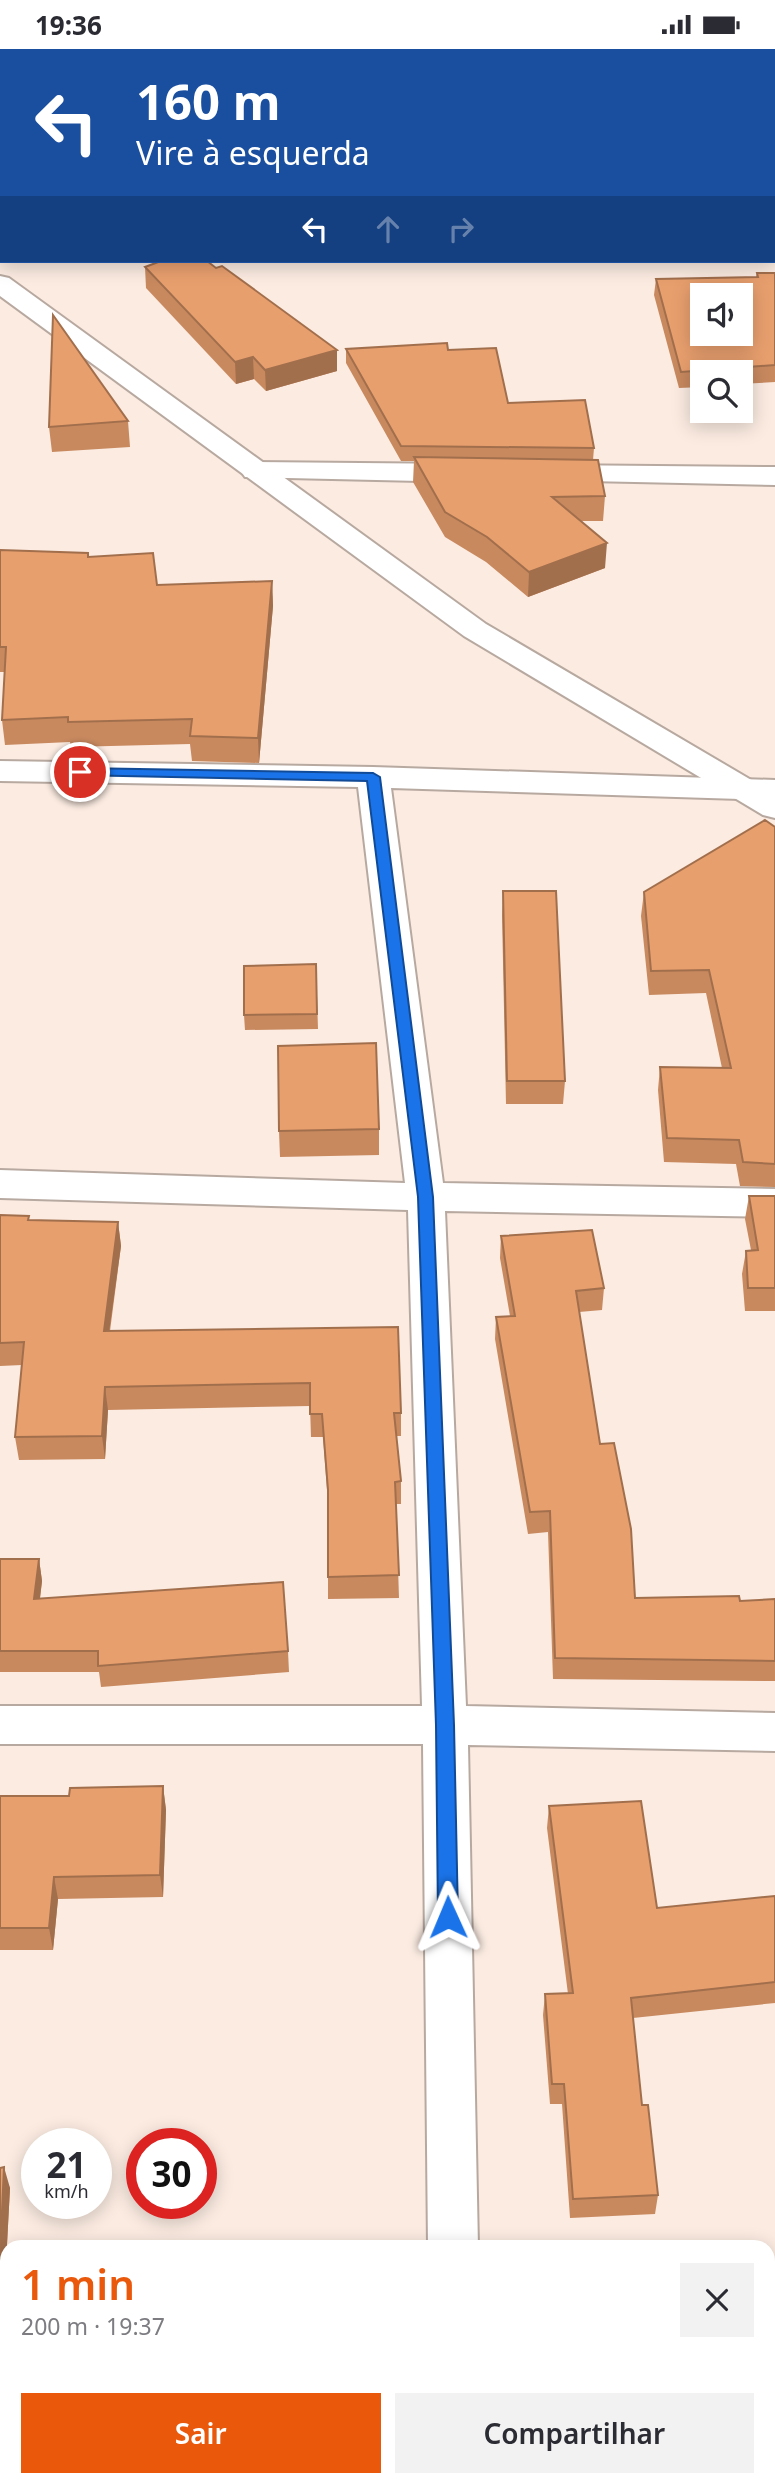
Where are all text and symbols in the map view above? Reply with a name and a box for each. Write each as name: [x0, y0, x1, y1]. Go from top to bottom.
text: 19:36: [35, 7, 102, 43]
text: 160 m: [136, 68, 281, 134]
icon: left: [21, 77, 112, 168]
text: Vire à esquerda: [136, 131, 370, 174]
icon: left: [296, 210, 334, 248]
icon: ahead: [369, 210, 407, 248]
icon: right: [442, 210, 480, 248]
map controls: [690, 283, 753, 423]
button: sound: [690, 283, 753, 346]
button: search: [690, 360, 753, 423]
pin: [50, 742, 110, 802]
icon: arrive: [61, 753, 99, 791]
position arrow: [411, 1880, 485, 1954]
speed limit sign: 30: [126, 2128, 217, 2219]
text: 21: [46, 2141, 87, 2188]
text: km/h: [44, 2179, 89, 2203]
text: 1 min: [21, 2255, 135, 2312]
button: close: [680, 2263, 754, 2337]
text: 200 m · 19:37: [21, 2310, 165, 2342]
button: Sair: [21, 2393, 381, 2473]
button: Compartilhar: [395, 2393, 754, 2473]

